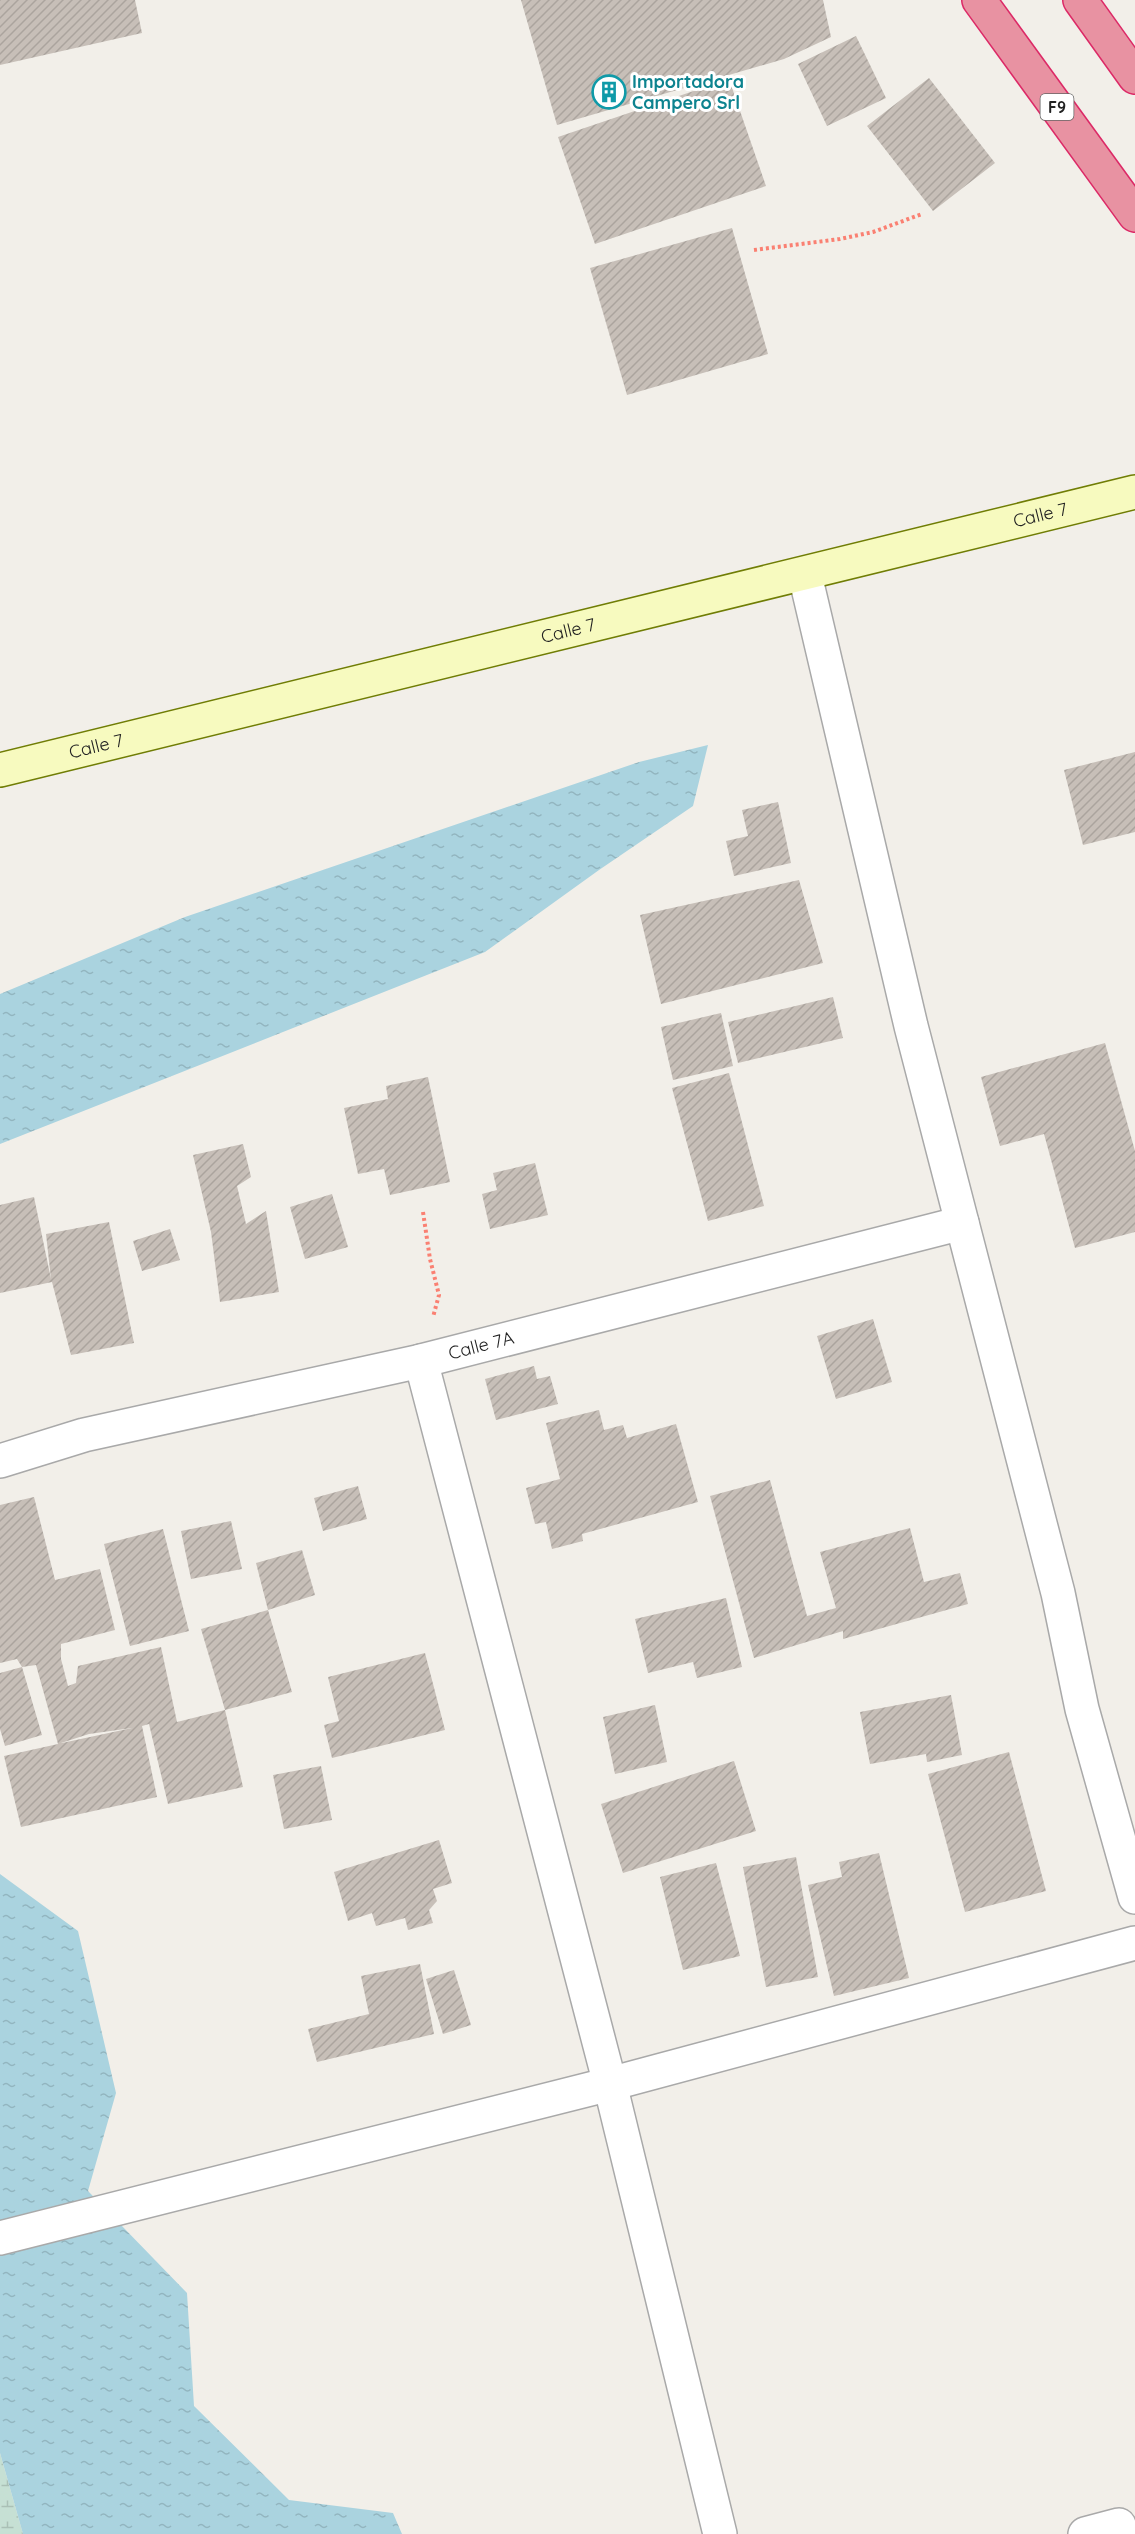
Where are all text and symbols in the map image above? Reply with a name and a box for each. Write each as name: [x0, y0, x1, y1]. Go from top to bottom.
place label: Importadora Campero Srl: [632, 70, 744, 114]
building icon: Importadora Campero Srl: [591, 74, 627, 110]
road number: F9: [1040, 94, 1074, 120]
street label: Calle 7: [1011, 497, 1070, 532]
street label: Calle 7: [539, 613, 598, 648]
street label: Calle 7: [67, 728, 126, 764]
street label: Calle 7A: [446, 1326, 517, 1365]

